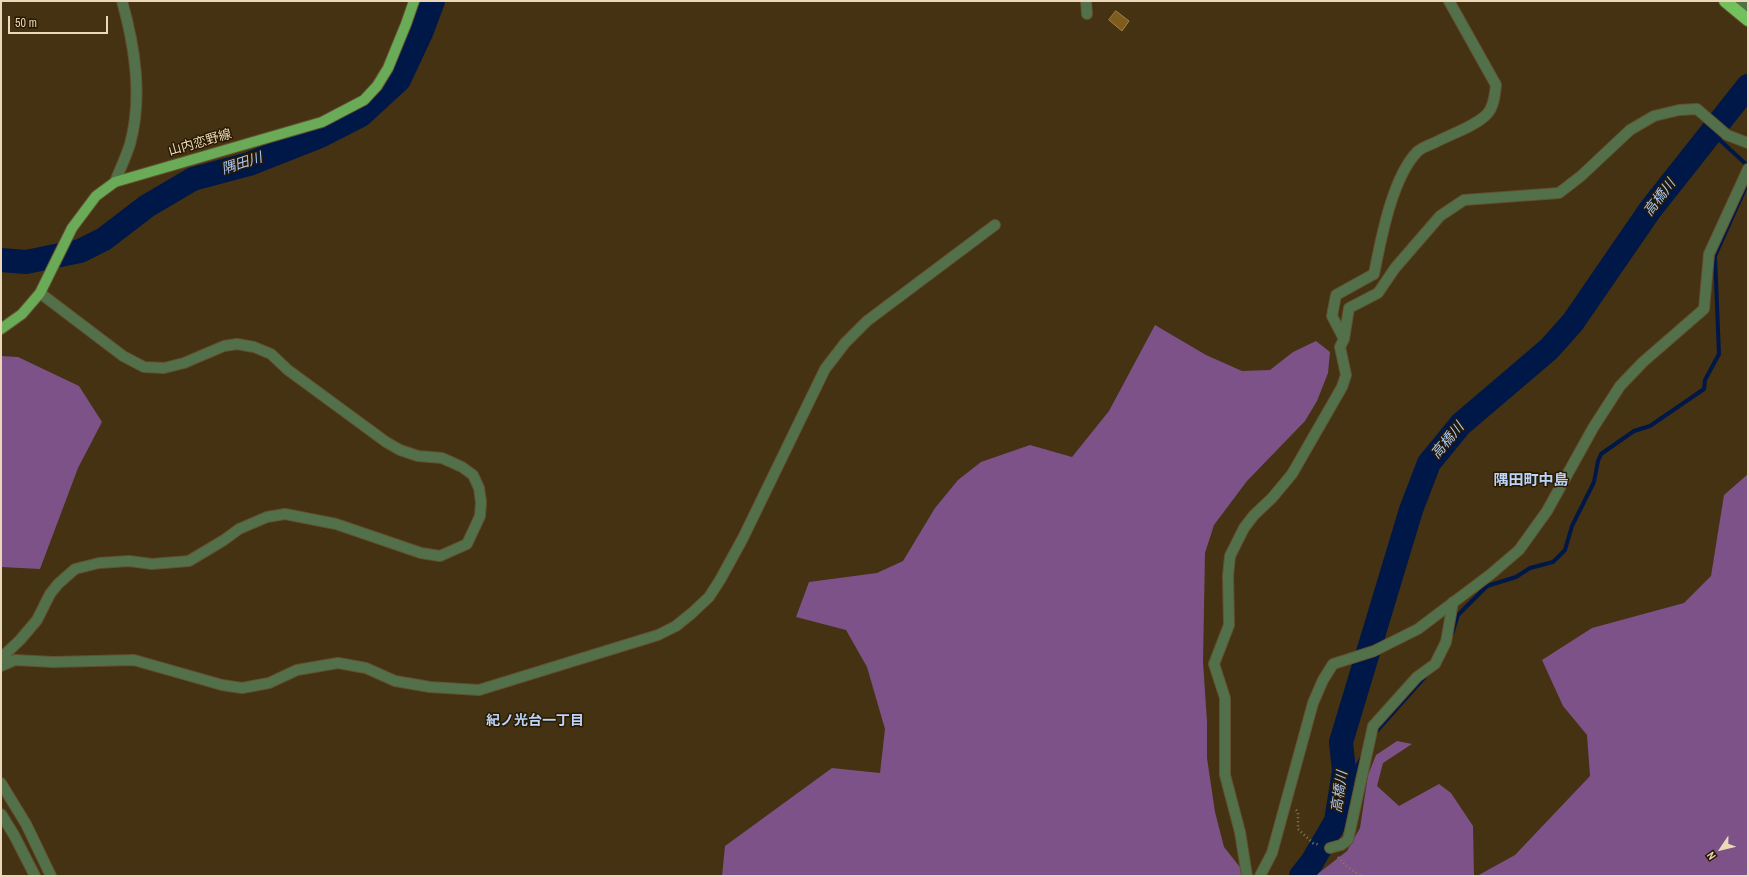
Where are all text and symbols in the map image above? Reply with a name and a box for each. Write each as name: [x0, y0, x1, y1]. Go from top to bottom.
scale bar: [10, 8, 110, 34]
text: 50 m: [15, 15, 37, 31]
street label: 山内恋野線: [167, 127, 233, 159]
water label: 隅田川: [219, 150, 265, 178]
water label: 高橋川: [1641, 176, 1679, 220]
water label: 高橋川: [1428, 420, 1468, 462]
district label: 隅田町中島: [1494, 472, 1568, 490]
district label: 紀ノ光台一丁目: [486, 713, 584, 729]
water label: 高橋川: [1329, 770, 1351, 814]
north arrow: [1701, 829, 1741, 869]
text: N: [1704, 849, 1719, 863]

